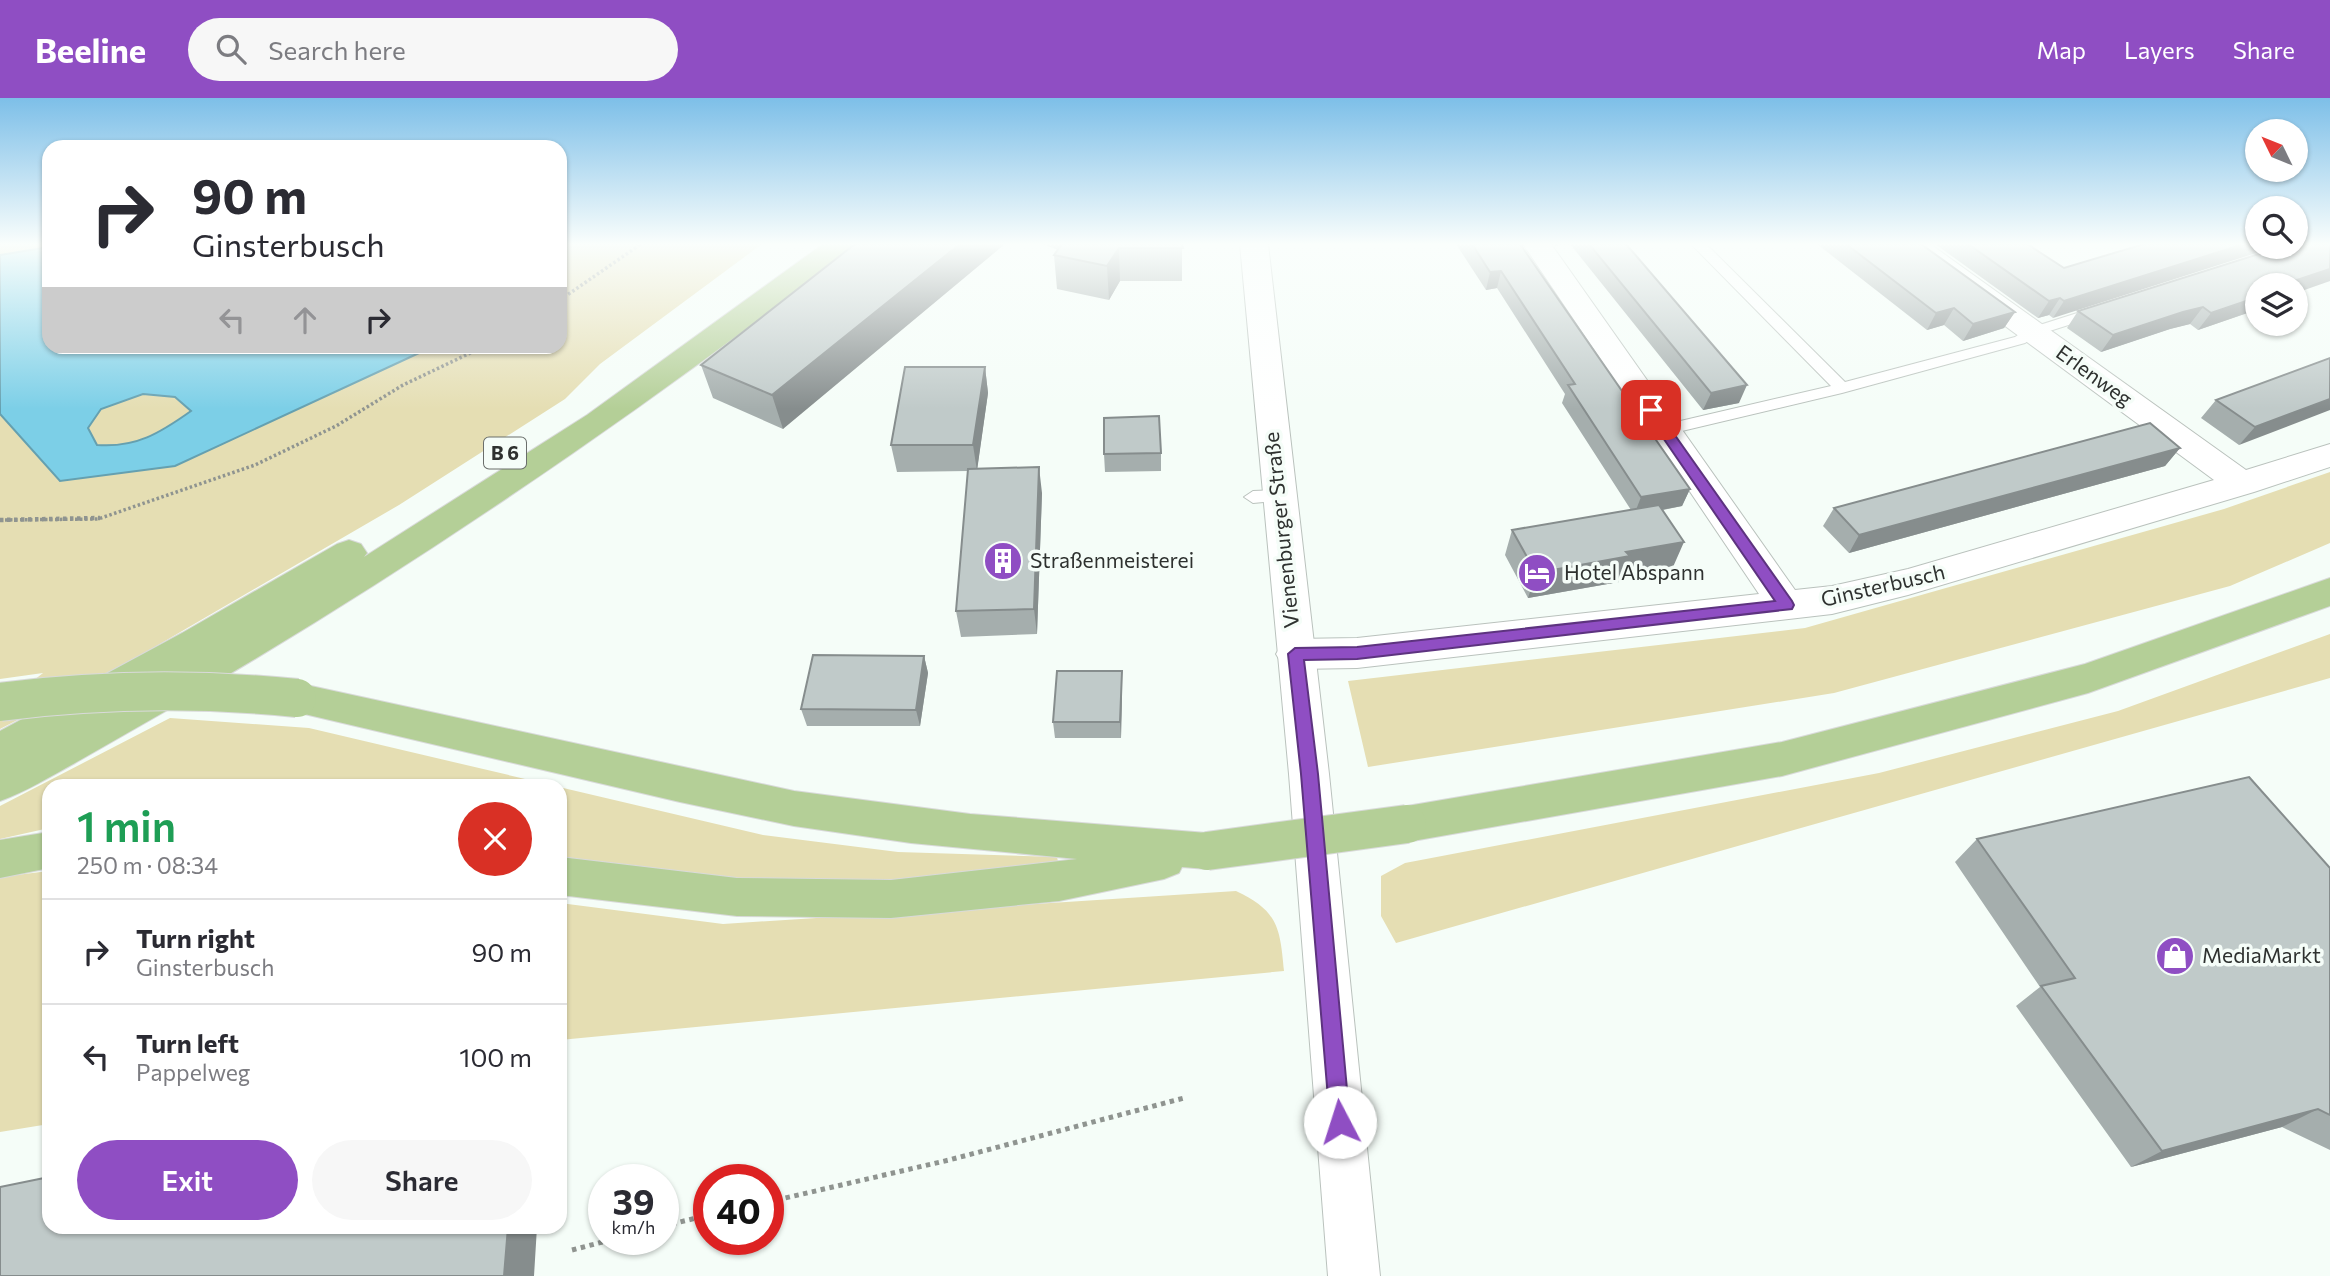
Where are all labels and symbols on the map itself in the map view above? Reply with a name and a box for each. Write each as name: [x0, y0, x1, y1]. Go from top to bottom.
north arrow: [2245, 119, 2308, 182]
street label: Erlenweg: [2052, 339, 2138, 411]
pin: [1621, 380, 1681, 440]
street label: Vienenburger Straße: [1258, 431, 1303, 629]
road number: B 6: [484, 438, 526, 468]
building icon: Straßenmeisterei: [982, 540, 1024, 582]
place label: Straßenmeisterei: [1030, 547, 1194, 572]
hotel icon: Hotel Abspann: [1516, 552, 1558, 594]
street label: Ginsterbusch: [1818, 558, 1947, 611]
place label: Hotel Abspann: [1564, 559, 1705, 584]
shop icon: MediaMarkt: [2154, 935, 2196, 977]
place label: MediaMarkt: [2202, 942, 2321, 967]
position arrow: [1303, 1085, 1377, 1159]
speed limit sign: 40: [693, 1164, 784, 1255]

